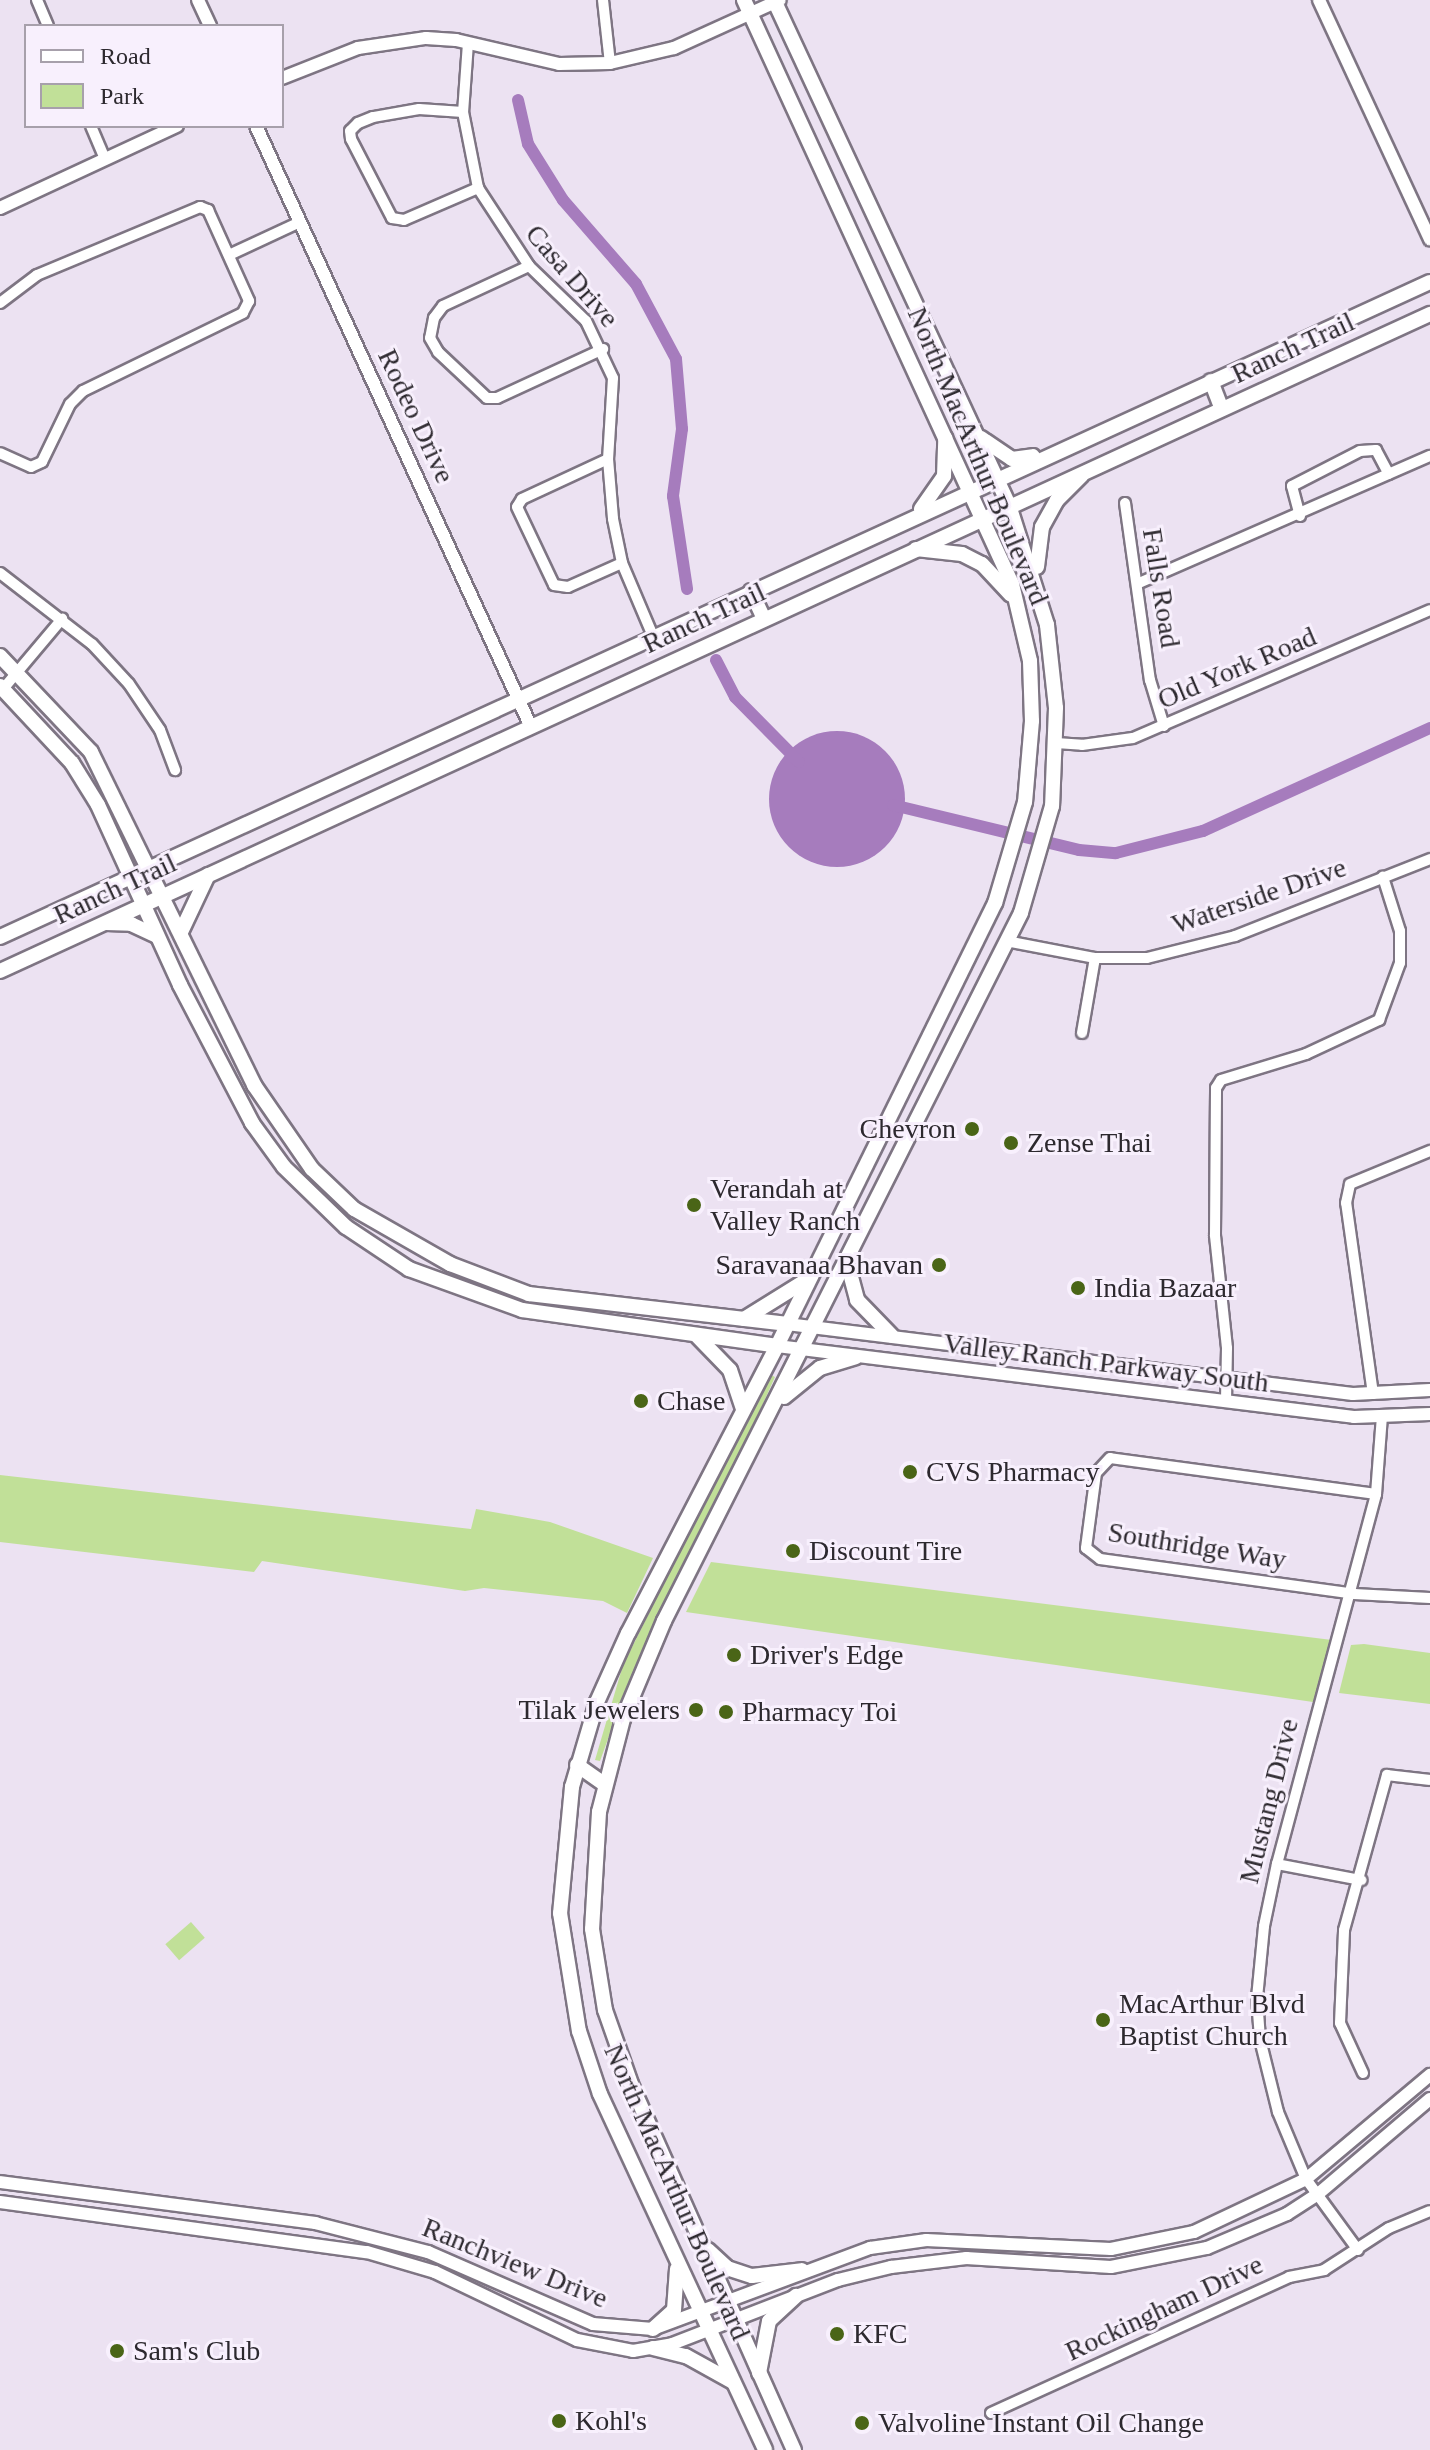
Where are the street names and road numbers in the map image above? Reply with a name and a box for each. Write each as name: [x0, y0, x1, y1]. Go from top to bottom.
street label: Casa Drive: [518, 218, 626, 334]
street label: North MacArthur Boulevard: [900, 302, 1056, 610]
street label: Ranch Trail: [1226, 305, 1360, 391]
street label: Rodeo Drive: [370, 344, 462, 488]
street label: Falls Road: [1135, 526, 1187, 650]
street label: Ranch Trail: [637, 575, 771, 661]
street label: Old York Road: [1152, 619, 1322, 717]
street label: Ranch Trail: [48, 846, 182, 932]
street label: Waterside Drive: [1167, 850, 1351, 942]
street label: Valley Ranch Parkway South: [941, 1326, 1271, 1400]
street label: Southridge Way: [1105, 1515, 1289, 1577]
street label: Mustang Drive: [1232, 1715, 1306, 1887]
street label: North MacArthur Boulevard: [597, 2039, 757, 2345]
street label: Ranchview Drive: [418, 2211, 612, 2315]
street label: Rockingham Drive: [1060, 2248, 1268, 2368]

